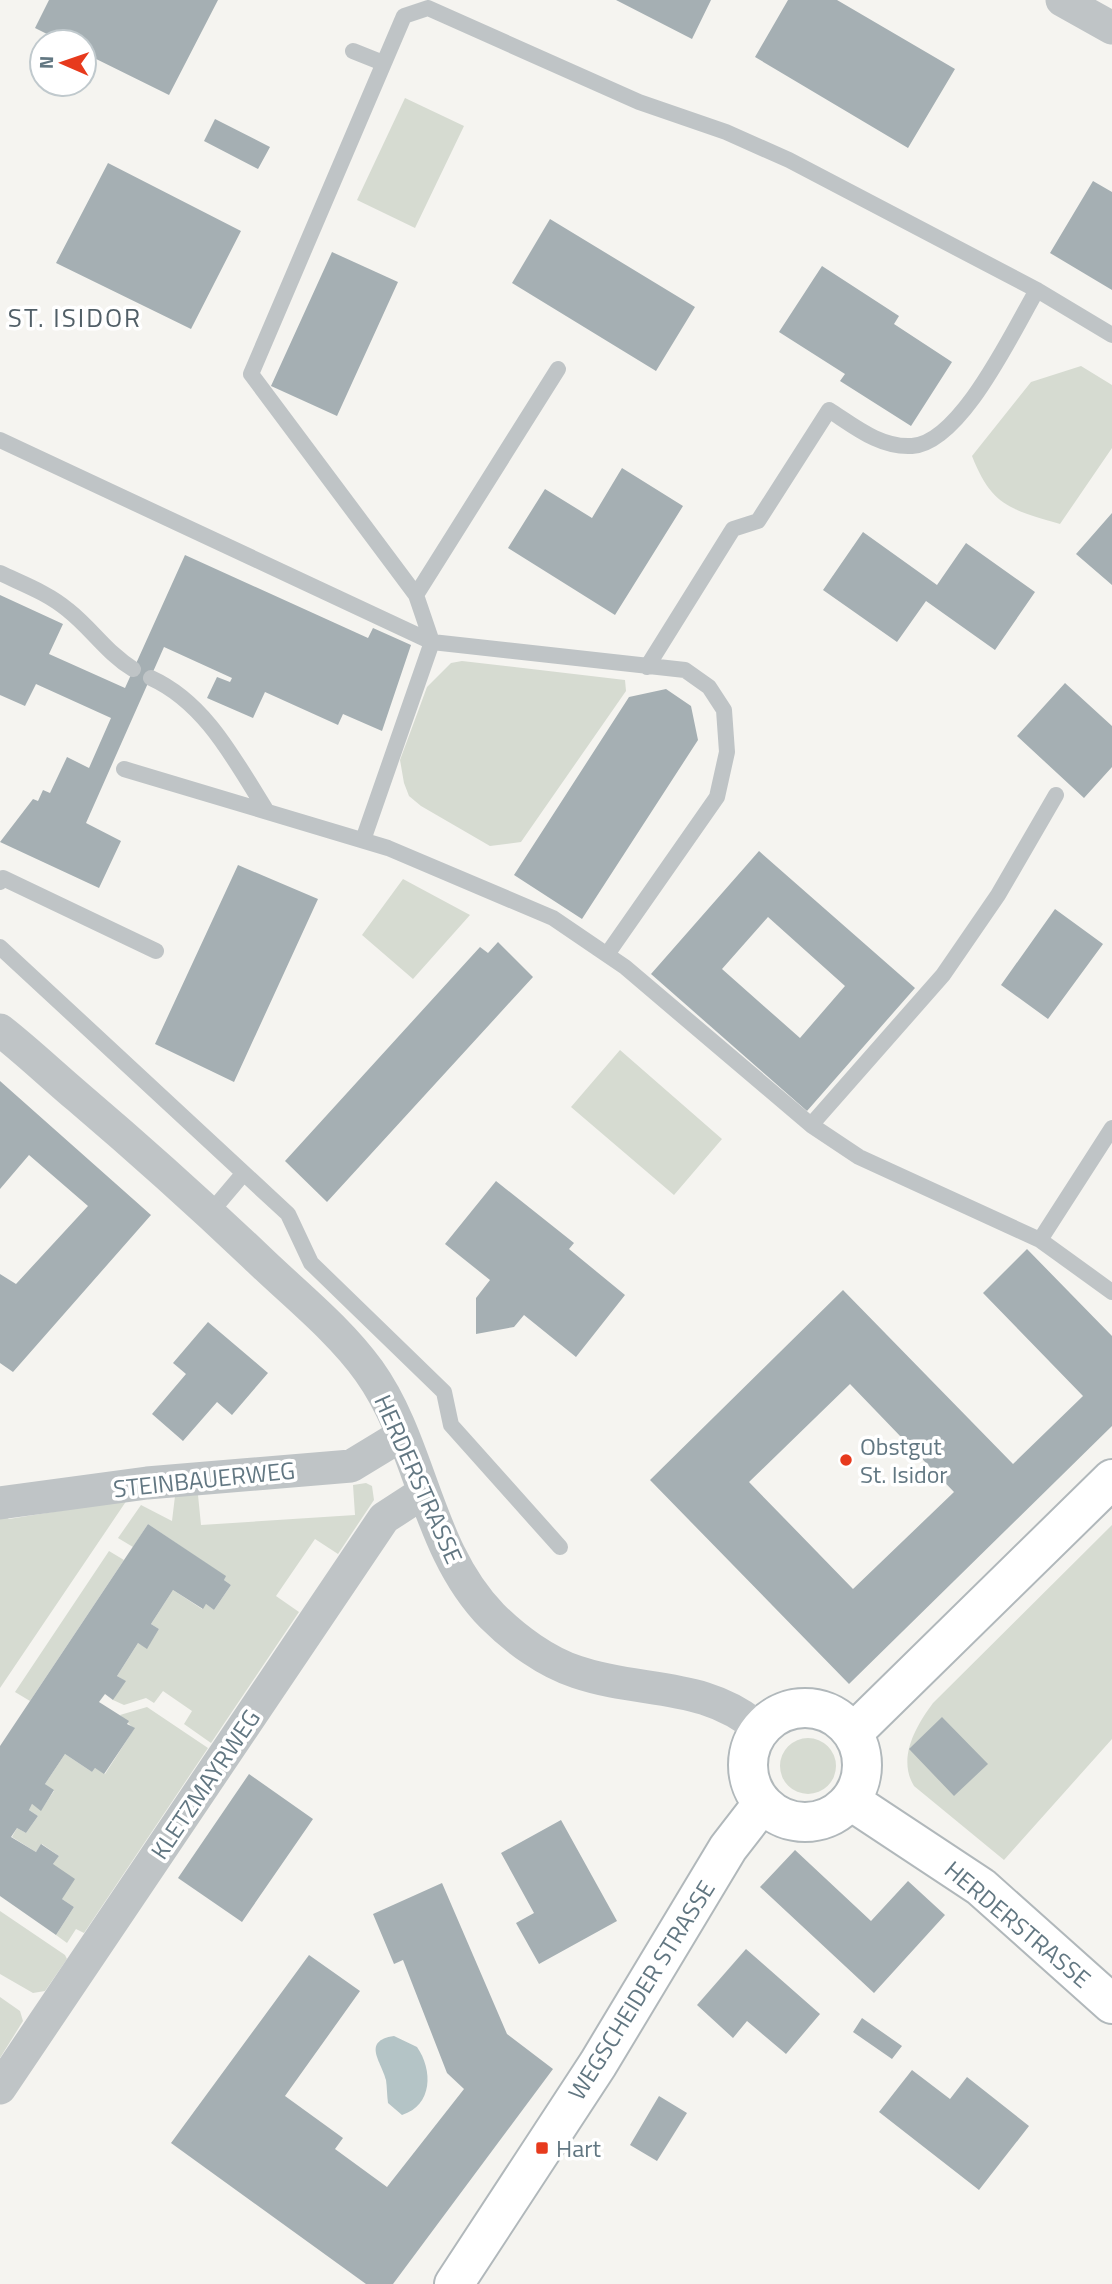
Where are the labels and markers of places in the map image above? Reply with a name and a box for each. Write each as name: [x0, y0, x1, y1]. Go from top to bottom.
place label: Obstgut St. Isidor: [860, 1428, 948, 1492]
marker: Obstgut St. Isidor: [838, 1452, 854, 1468]
place label: Hart: [556, 2130, 602, 2166]
marker: Hart: [534, 2140, 550, 2156]

